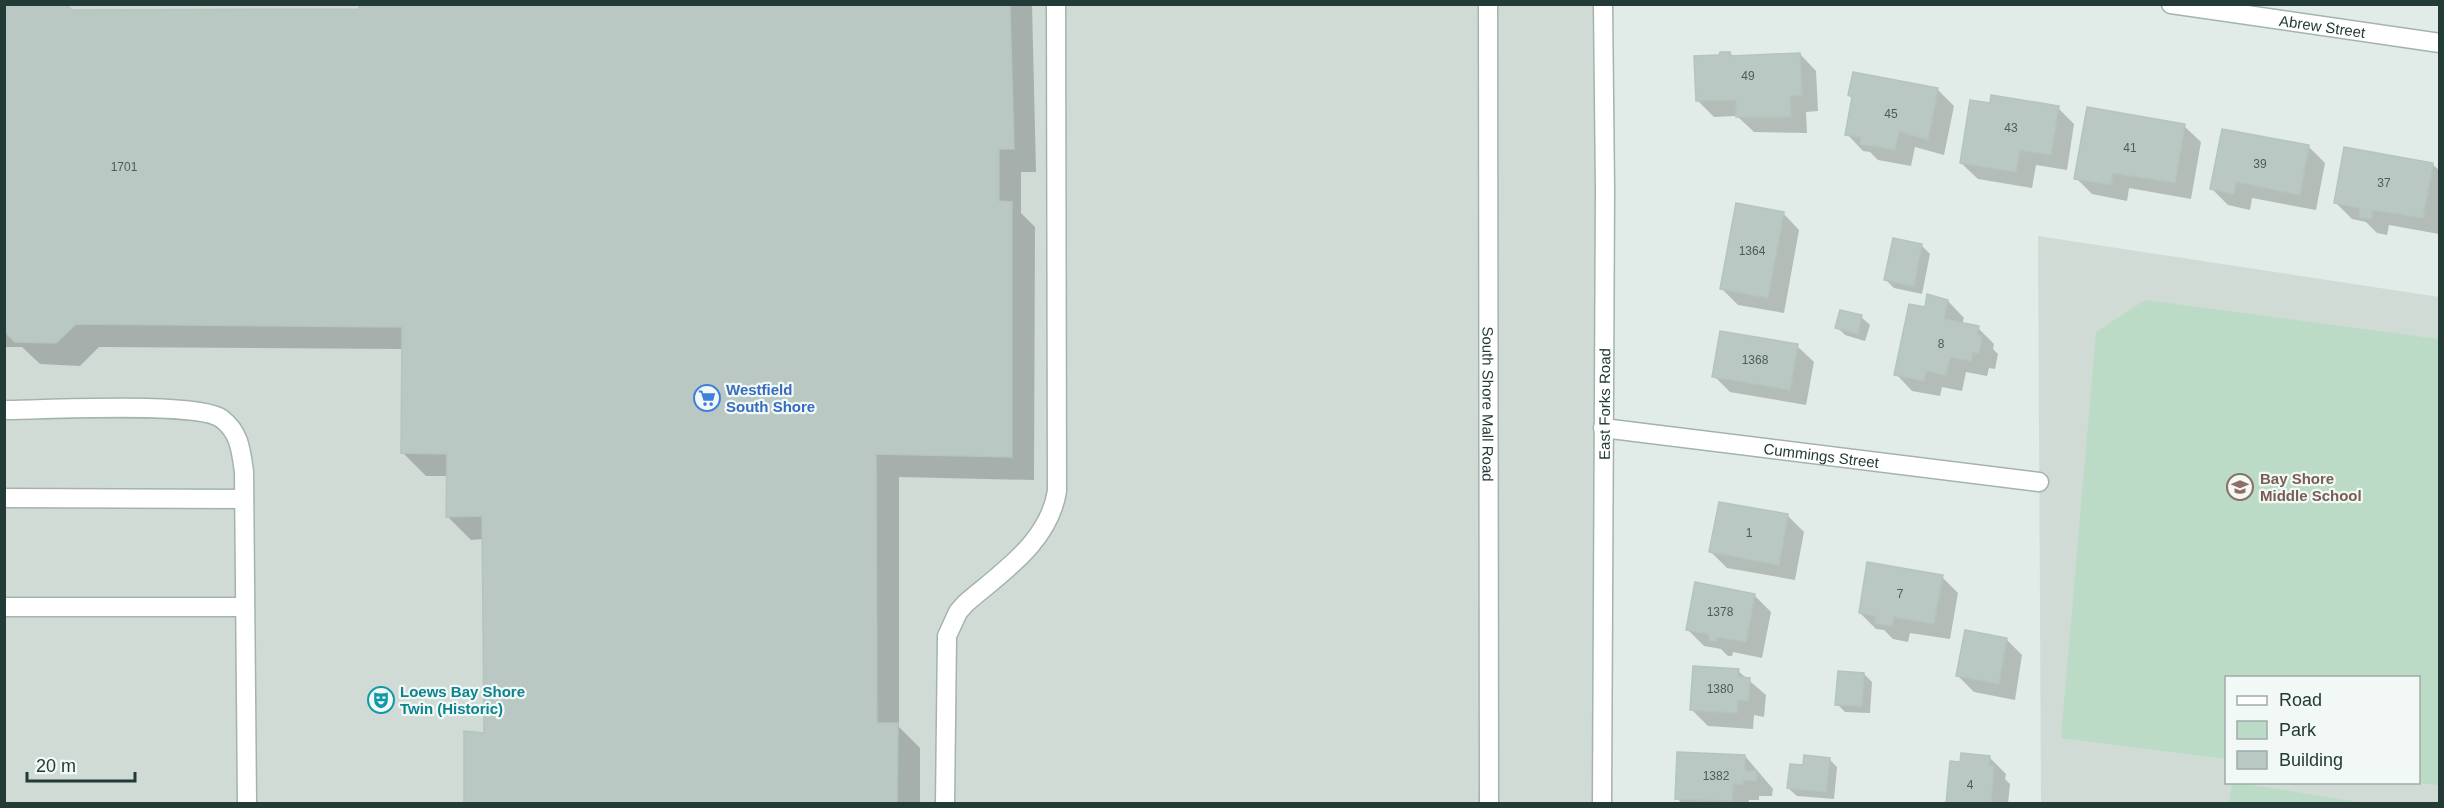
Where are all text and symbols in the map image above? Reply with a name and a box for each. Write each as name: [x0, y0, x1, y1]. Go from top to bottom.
street label: Abrew Street: [2278, 11, 2367, 41]
house number: 49: [1741, 69, 1755, 83]
house number: 45: [1884, 107, 1898, 121]
house number: 43: [2004, 121, 2018, 135]
house number: 41: [2123, 141, 2137, 155]
house number: 39: [2253, 157, 2267, 171]
house number: 1701: [111, 160, 138, 174]
house number: 37: [2377, 176, 2391, 190]
house number: 1364: [1739, 244, 1766, 258]
street label: South Shore Mall Road: [1480, 326, 1497, 482]
house number: 8: [1938, 337, 1945, 351]
street label: East Forks Road: [1595, 348, 1613, 460]
house number: 1368: [1742, 353, 1769, 367]
place label: Westfield South Shore: [726, 381, 815, 415]
supermarket icon: Westfield South Shore: [692, 383, 722, 413]
street label: Cummings Street: [1763, 439, 1881, 471]
place label: Bay Shore Middle School: [2260, 470, 2362, 504]
school or university icon: Bay Shore Middle School: [2225, 472, 2255, 502]
house number: 1: [1746, 526, 1753, 540]
house number: 7: [1897, 587, 1904, 601]
house number: 1378: [1707, 605, 1734, 619]
legend: [2225, 676, 2420, 784]
house number: 1380: [1707, 682, 1734, 696]
place label: Loews Bay Shore Twin (Historic): [400, 683, 525, 717]
theatre icon: Loews Bay Shore Twin (Historic): [366, 685, 396, 715]
text: Road: [2279, 690, 2322, 710]
text: Park: [2279, 720, 2317, 740]
scale bar: [27, 745, 135, 783]
text: Building: [2279, 750, 2343, 770]
text: 20 m: [36, 756, 76, 776]
house number: 1382: [1703, 769, 1730, 783]
house number: 4: [1967, 778, 1974, 792]

